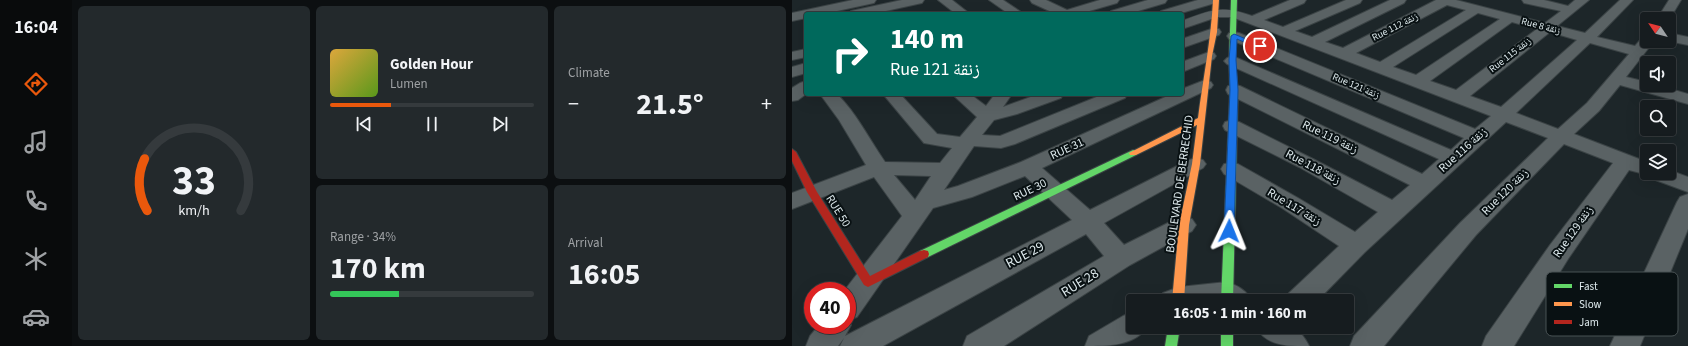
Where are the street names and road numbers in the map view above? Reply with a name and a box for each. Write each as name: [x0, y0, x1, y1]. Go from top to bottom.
street label: Rue 112 زنقة: [1370, 9, 1421, 45]
street label: Rue 8 زنقة: [1520, 14, 1562, 38]
street label: Rue 115 زنقة: [1486, 34, 1534, 76]
street label: Rue 121 زنقة: [1330, 70, 1382, 102]
street label: BOULEVARD DE BERRECHID: [1162, 114, 1198, 254]
street label: Rue 119 زنقة: [1299, 116, 1361, 158]
street label: Rue 116 زنقة: [1435, 123, 1491, 176]
street label: RUE 31: [1047, 134, 1087, 164]
street label: Rue 118 زنقة: [1283, 145, 1344, 189]
street label: Rue 120 زنقة: [1478, 165, 1532, 219]
street label: RUE 30: [1010, 175, 1050, 205]
street label: Rue 117 زنقة: [1264, 184, 1324, 230]
street label: RUE 50: [821, 192, 855, 230]
street label: Rue 129 زنقة: [1549, 202, 1597, 261]
street label: RUE 29: [1002, 237, 1048, 273]
street label: RUE 28: [1057, 264, 1103, 302]

